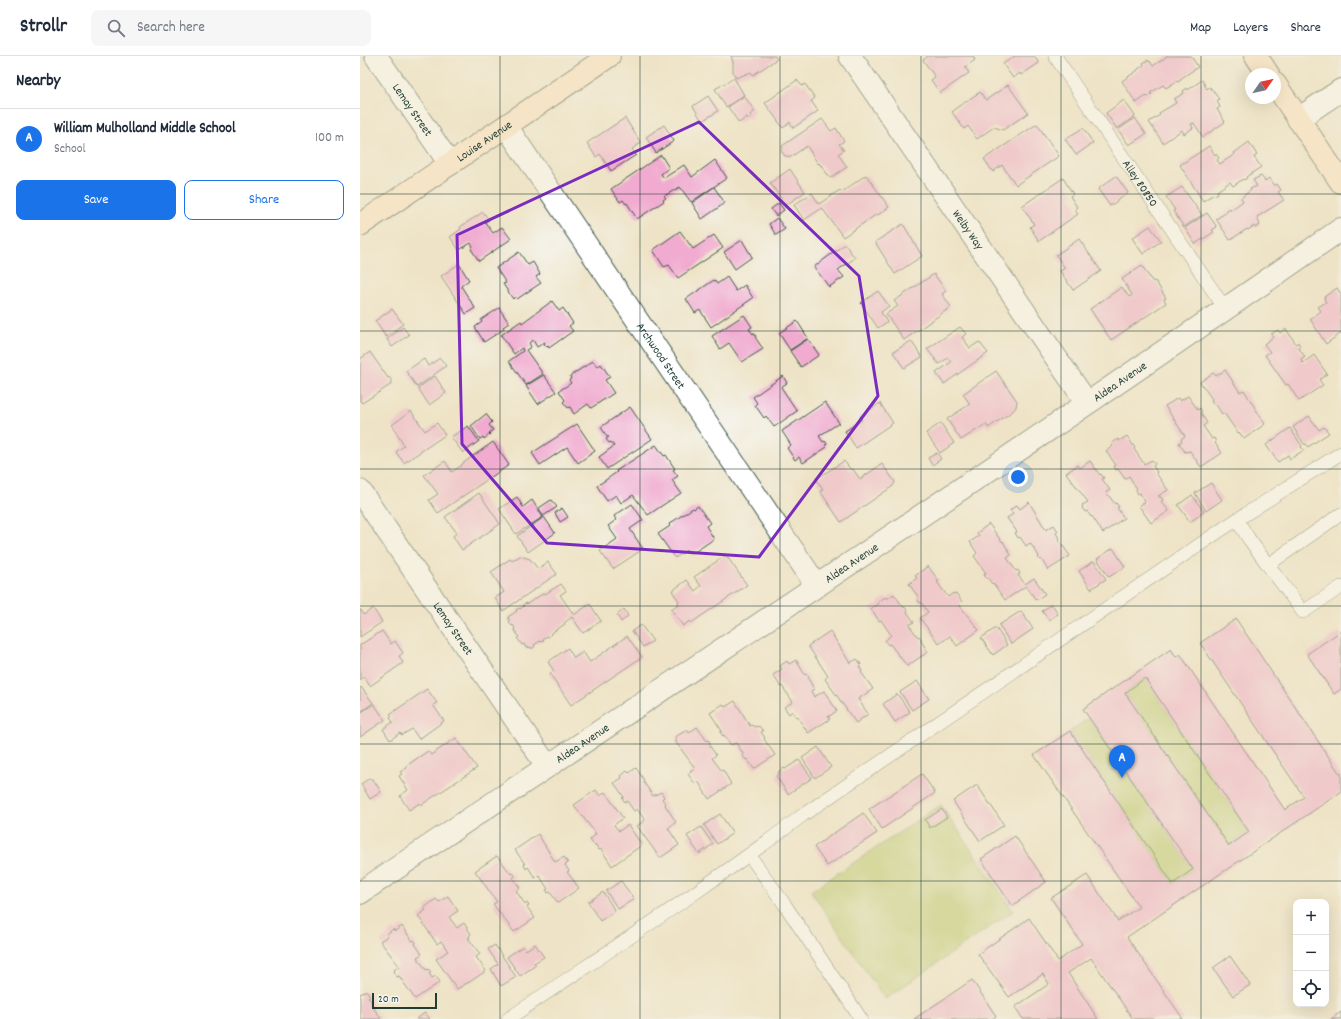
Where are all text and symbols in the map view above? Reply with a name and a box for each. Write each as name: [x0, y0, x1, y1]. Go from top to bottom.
search box: [91, 10, 371, 46]
text: Strollr: [20, 14, 67, 41]
icon: search: [105, 17, 127, 39]
text: Search here: [137, 17, 205, 39]
text: Map: [1190, 18, 1211, 38]
text: Layers: [1233, 18, 1268, 38]
text: Share: [1290, 18, 1321, 38]
north arrow: [1245, 68, 1281, 104]
text: Nearby: [16, 70, 60, 94]
street label: Lemay Street: [387, 81, 436, 141]
street label: Louise Avenue: [454, 117, 516, 167]
text: William Mulholland Middle School: [54, 118, 236, 140]
text: A: [25, 129, 33, 148]
text: 100 m: [315, 129, 344, 148]
text: School: [54, 140, 86, 159]
street label: Alley 80850: [1117, 157, 1161, 211]
button: Save: [16, 180, 176, 220]
button: Share: [184, 180, 344, 220]
street label: Welby Way: [947, 207, 988, 255]
street label: Archwood Street: [631, 320, 689, 394]
street label: Aldea Avenue: [1090, 358, 1151, 407]
your location: [1008, 467, 1028, 487]
street label: Aldea Avenue: [822, 540, 882, 588]
street label: Lemay Street: [428, 599, 477, 660]
street label: Aldea Avenue: [553, 720, 613, 769]
pin: A: [1109, 745, 1135, 778]
map controls: [1293, 899, 1329, 1007]
button: +: [1293, 899, 1329, 935]
button: −: [1293, 935, 1329, 971]
button: locate: [1293, 971, 1329, 1007]
scale bar: [372, 991, 437, 1010]
text: 20 m: [378, 992, 399, 1008]

